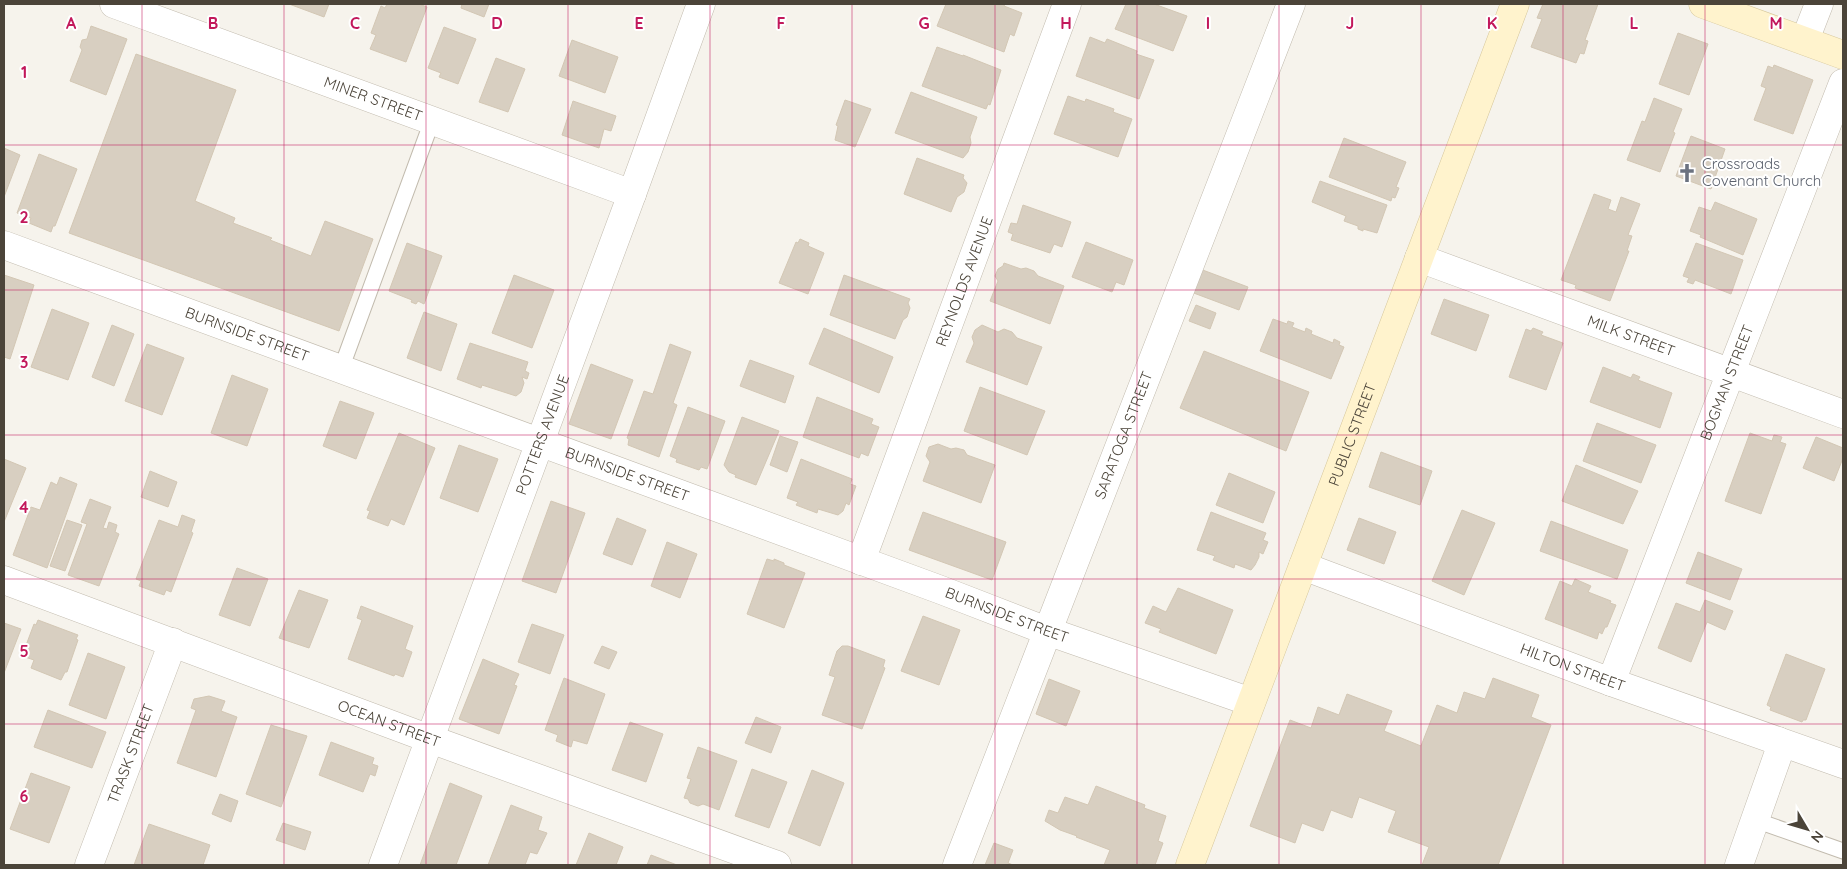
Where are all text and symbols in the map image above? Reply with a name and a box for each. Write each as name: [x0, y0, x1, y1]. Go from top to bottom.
text: A: [66, 13, 77, 33]
text: B: [208, 13, 218, 33]
text: C: [350, 13, 360, 33]
text: D: [491, 13, 503, 33]
text: E: [634, 13, 644, 33]
text: F: [777, 13, 786, 33]
text: G: [918, 13, 930, 33]
text: H: [1060, 13, 1072, 33]
text: I: [1206, 13, 1210, 33]
text: J: [1346, 13, 1354, 33]
text: K: [1487, 13, 1497, 33]
text: L: [1630, 13, 1639, 33]
text: M: [1769, 13, 1783, 33]
text: 1: [21, 62, 27, 82]
street label: MINER STREET: [321, 72, 425, 125]
place label: Crossroads Covenant Church: [1702, 154, 1821, 190]
church icon: Crossroads Covenant Church: [1676, 162, 1698, 184]
text: 2: [19, 207, 29, 227]
street label: REYNOLDS AVENUE: [931, 213, 997, 349]
street label: BURNSIDE STREET: [183, 303, 312, 366]
street label: MILK STREET: [1585, 311, 1678, 360]
street label: BOGMAN STREET: [1695, 322, 1757, 443]
text: 3: [20, 352, 28, 372]
street label: SARATOGA STREET: [1090, 368, 1157, 502]
street label: POTTERS AVENUE: [511, 372, 573, 497]
street label: PUBLIC STREET: [1324, 380, 1380, 489]
street label: BURNSIDE STREET: [563, 442, 692, 505]
text: 4: [19, 497, 29, 517]
street label: BURNSIDE STREET: [943, 583, 1071, 647]
street label: HILTON STREET: [1518, 639, 1628, 695]
text: 5: [19, 641, 29, 661]
street label: OCEAN STREET: [335, 695, 443, 751]
street label: TRASK STREET: [103, 701, 158, 806]
text: 6: [20, 786, 29, 806]
north arrow: [1782, 804, 1832, 854]
text: N: [1807, 827, 1828, 847]

